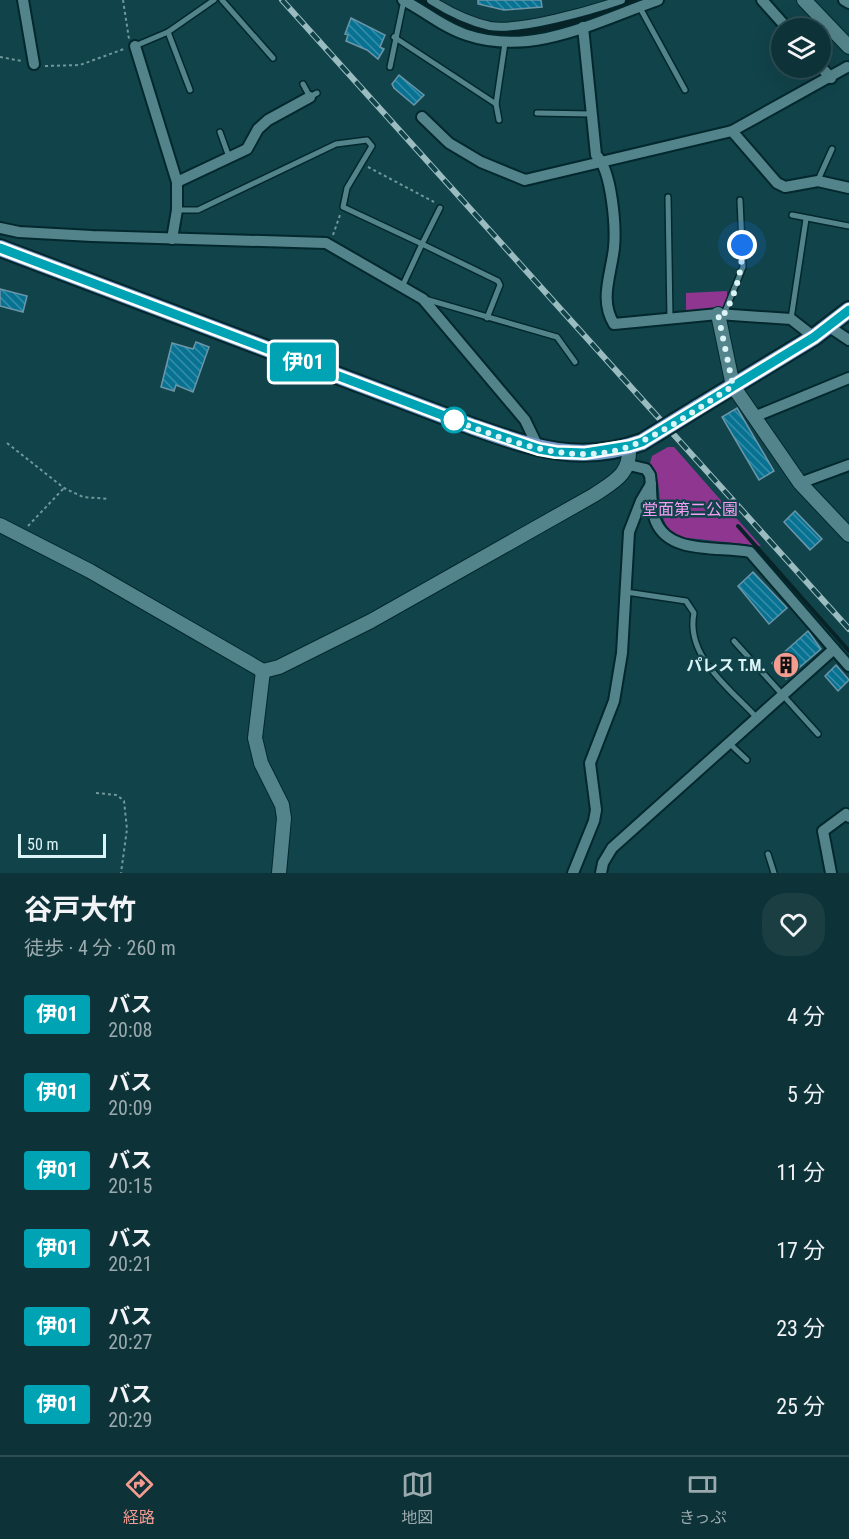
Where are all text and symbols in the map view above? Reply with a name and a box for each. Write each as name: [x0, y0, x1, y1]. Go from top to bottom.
map controls: [771, 18, 831, 78]
button: layers: [771, 18, 831, 78]
your location: [727, 230, 757, 260]
line badge: 伊01: [268, 342, 338, 382]
text: 伊01: [282, 350, 324, 374]
unlabelled marker: [441, 407, 467, 433]
park label: 堂面第二公園: [642, 500, 738, 519]
building icon: パレス T.M.: [771, 650, 801, 680]
place label: パレス T.M.: [686, 656, 766, 675]
scale bar: [18, 831, 106, 858]
text: 50 m: [27, 835, 59, 854]
text: 谷戸大竹: [24, 893, 136, 926]
button: heart: [762, 893, 825, 956]
text: 徒歩 · 4 分 · 260 m: [24, 936, 176, 960]
text: バス: [108, 992, 152, 1017]
text: 伊01: [36, 1002, 78, 1026]
text: 4 分: [787, 1004, 825, 1029]
text: 20:08: [108, 1018, 152, 1042]
text: バス: [108, 1070, 152, 1095]
text: 伊01: [36, 1080, 78, 1104]
text: 5 分: [787, 1082, 825, 1107]
text: 20:09: [108, 1096, 152, 1120]
text: バス: [108, 1148, 152, 1173]
text: 伊01: [36, 1158, 78, 1182]
text: 11 分: [776, 1160, 825, 1185]
text: 20:15: [108, 1174, 152, 1198]
text: バス: [108, 1226, 152, 1251]
text: 伊01: [36, 1236, 78, 1260]
text: 17 分: [776, 1238, 825, 1263]
text: 20:21: [108, 1252, 152, 1276]
text: バス: [108, 1304, 152, 1329]
text: 伊01: [36, 1314, 78, 1338]
text: 23 分: [776, 1316, 825, 1341]
text: 20:27: [108, 1330, 152, 1354]
text: バス: [108, 1382, 152, 1407]
text: 伊01: [36, 1392, 78, 1416]
text: 25 分: [776, 1394, 825, 1419]
text: 20:29: [108, 1408, 152, 1432]
tab: 経路: [123, 1468, 156, 1528]
tab: 地図: [401, 1468, 434, 1528]
tab: きっぷ: [679, 1468, 726, 1528]

